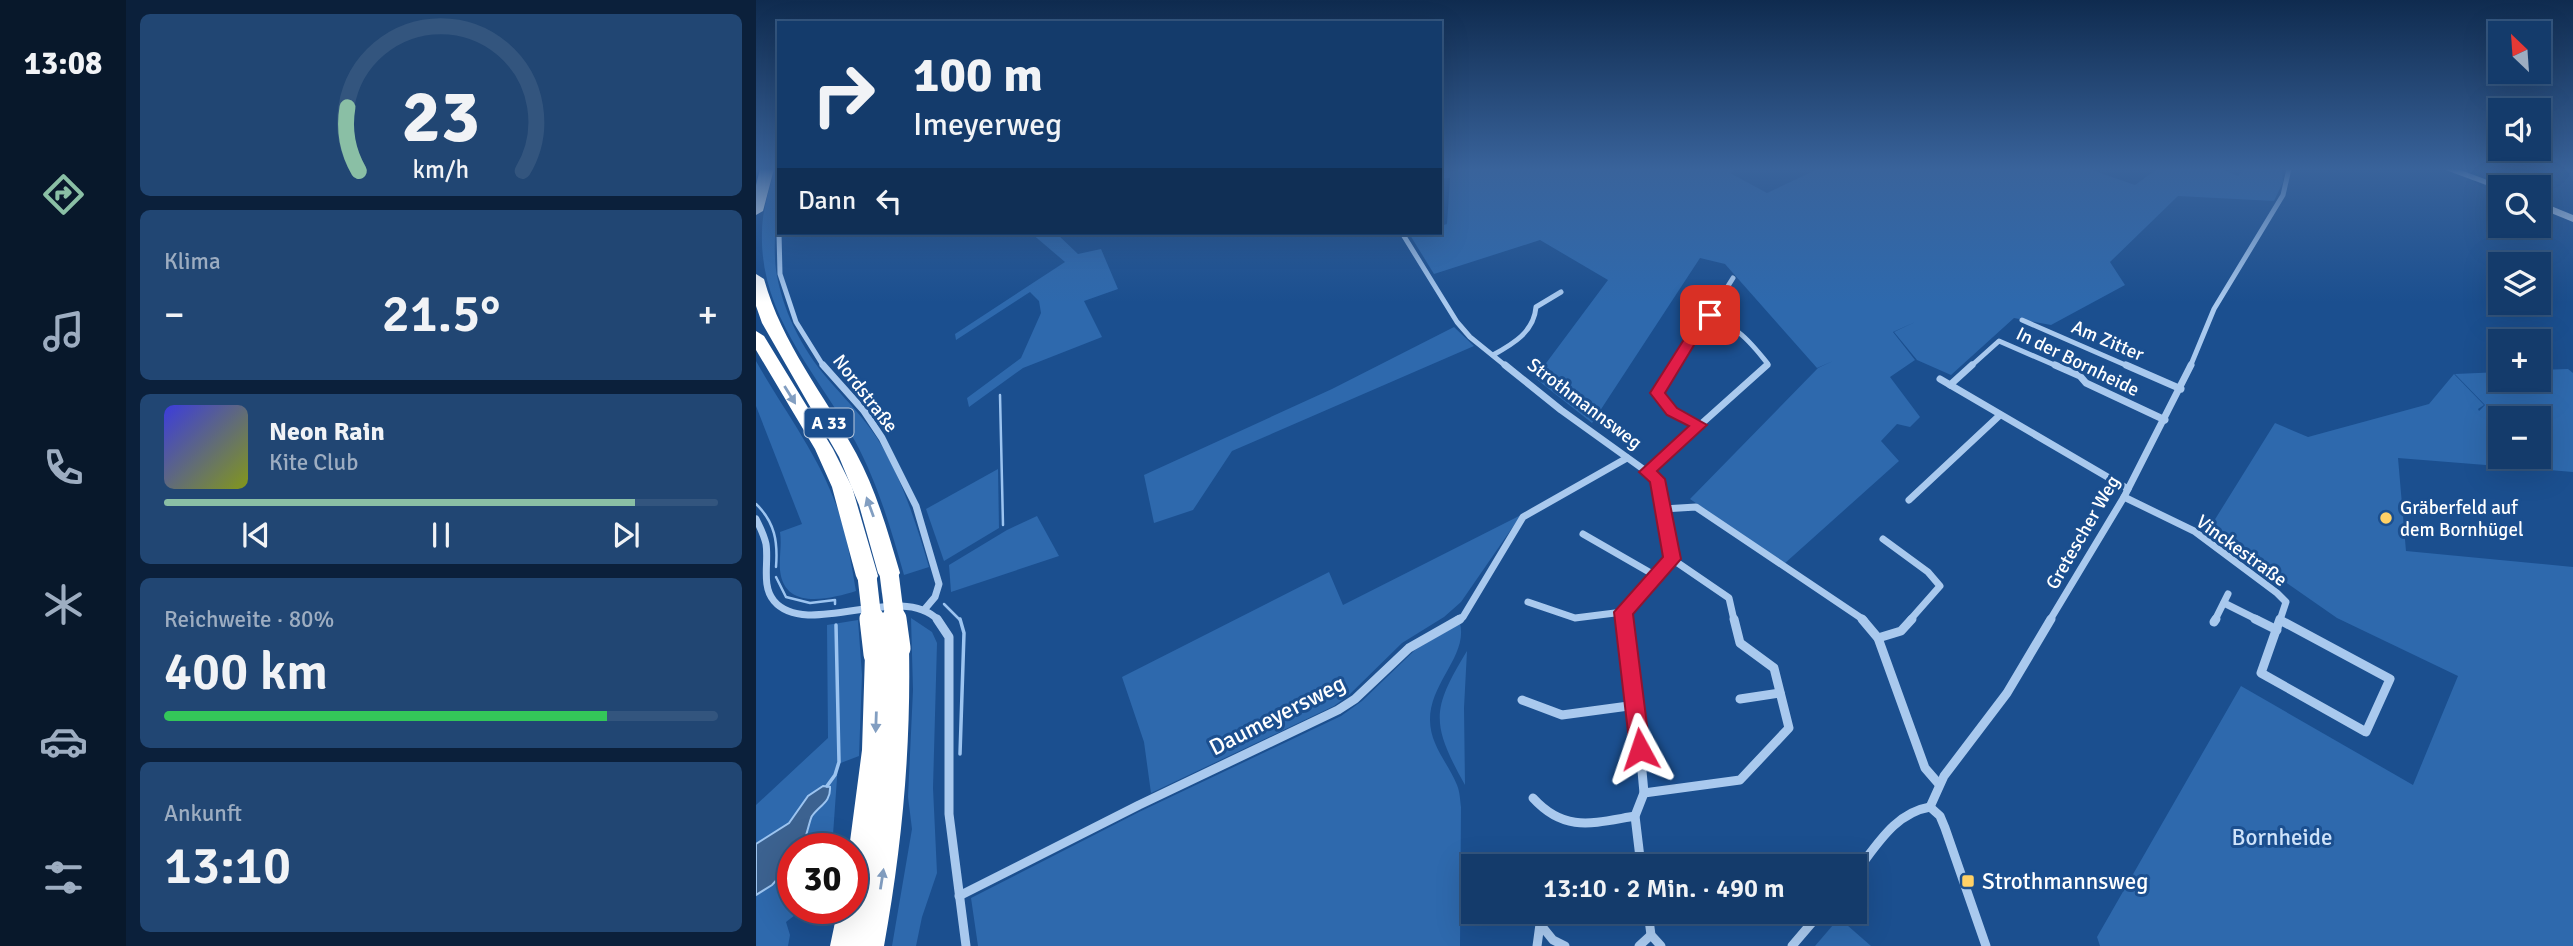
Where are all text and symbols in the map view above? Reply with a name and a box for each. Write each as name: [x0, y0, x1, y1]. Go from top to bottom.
north arrow: [2488, 21, 2552, 84]
map controls: [2488, 21, 2551, 469]
text: 13:08: [24, 44, 102, 83]
text: 100 m: [913, 45, 1043, 105]
icon: right: [798, 49, 889, 140]
text: 23: [402, 73, 480, 162]
button: sound: [2488, 98, 2551, 161]
text: Imeyerweg: [913, 105, 1062, 144]
text: km/h: [413, 154, 469, 185]
icon: directions: [39, 170, 88, 219]
button: search: [2488, 175, 2551, 238]
icon: left: [870, 182, 908, 220]
text: Dann: [798, 185, 856, 217]
text: Klima: [164, 247, 221, 276]
button: layers: [2488, 252, 2551, 315]
text: 21.5°: [382, 282, 500, 346]
pin: [1680, 285, 1740, 345]
text: −: [164, 291, 185, 338]
text: +: [697, 291, 718, 338]
icon: arrive: [1691, 296, 1729, 334]
icon: music: [39, 307, 88, 356]
street label: Am Zitter: [2068, 315, 2147, 367]
street label: In der Bornheide: [2012, 322, 2143, 402]
button: +: [2488, 329, 2551, 392]
street label: Nordstraße: [827, 350, 903, 437]
street label: Strothmannsweg: [1522, 353, 1646, 455]
one-way arrow: [783, 385, 796, 405]
button: −: [2488, 406, 2551, 469]
road number: A 33: [804, 408, 854, 438]
text: Neon Rain: [269, 416, 385, 448]
icon: phone: [39, 443, 88, 492]
text: Kite Club: [269, 448, 358, 477]
street label: Gretescher Weg: [2041, 471, 2125, 594]
place label: Gräberfeld auf dem Bornhügel: [2400, 496, 2524, 542]
one-way arrow: [864, 497, 875, 518]
street label: Vinckestraße: [2191, 510, 2292, 592]
marker: Gräberfeld auf dem Bornhügel: [2378, 510, 2394, 526]
icon: previous: [237, 516, 275, 554]
icon: pause: [422, 516, 460, 554]
icon: next: [607, 516, 645, 554]
icon: climate: [39, 580, 88, 629]
text: Reichweite · 80%: [164, 605, 334, 634]
text: 400 km: [164, 640, 328, 704]
street label: Daumeyersweg: [1204, 669, 1350, 762]
one-way arrow: [871, 711, 882, 733]
position arrow: [1603, 712, 1677, 786]
icon: car: [39, 717, 88, 766]
text: Ankunft: [164, 799, 242, 828]
park label: Bornheide: [2232, 823, 2332, 852]
speed limit sign: 30: [777, 833, 868, 924]
text: 13:10: [164, 834, 291, 898]
icon: filters: [39, 853, 88, 902]
place label: Strothmannsweg: [1982, 867, 2148, 896]
one-way arrow: [877, 868, 888, 890]
text: 13:10 · 2 Min. · 490 m: [1543, 873, 1785, 905]
marker: Strothmannsweg: [1960, 873, 1976, 889]

